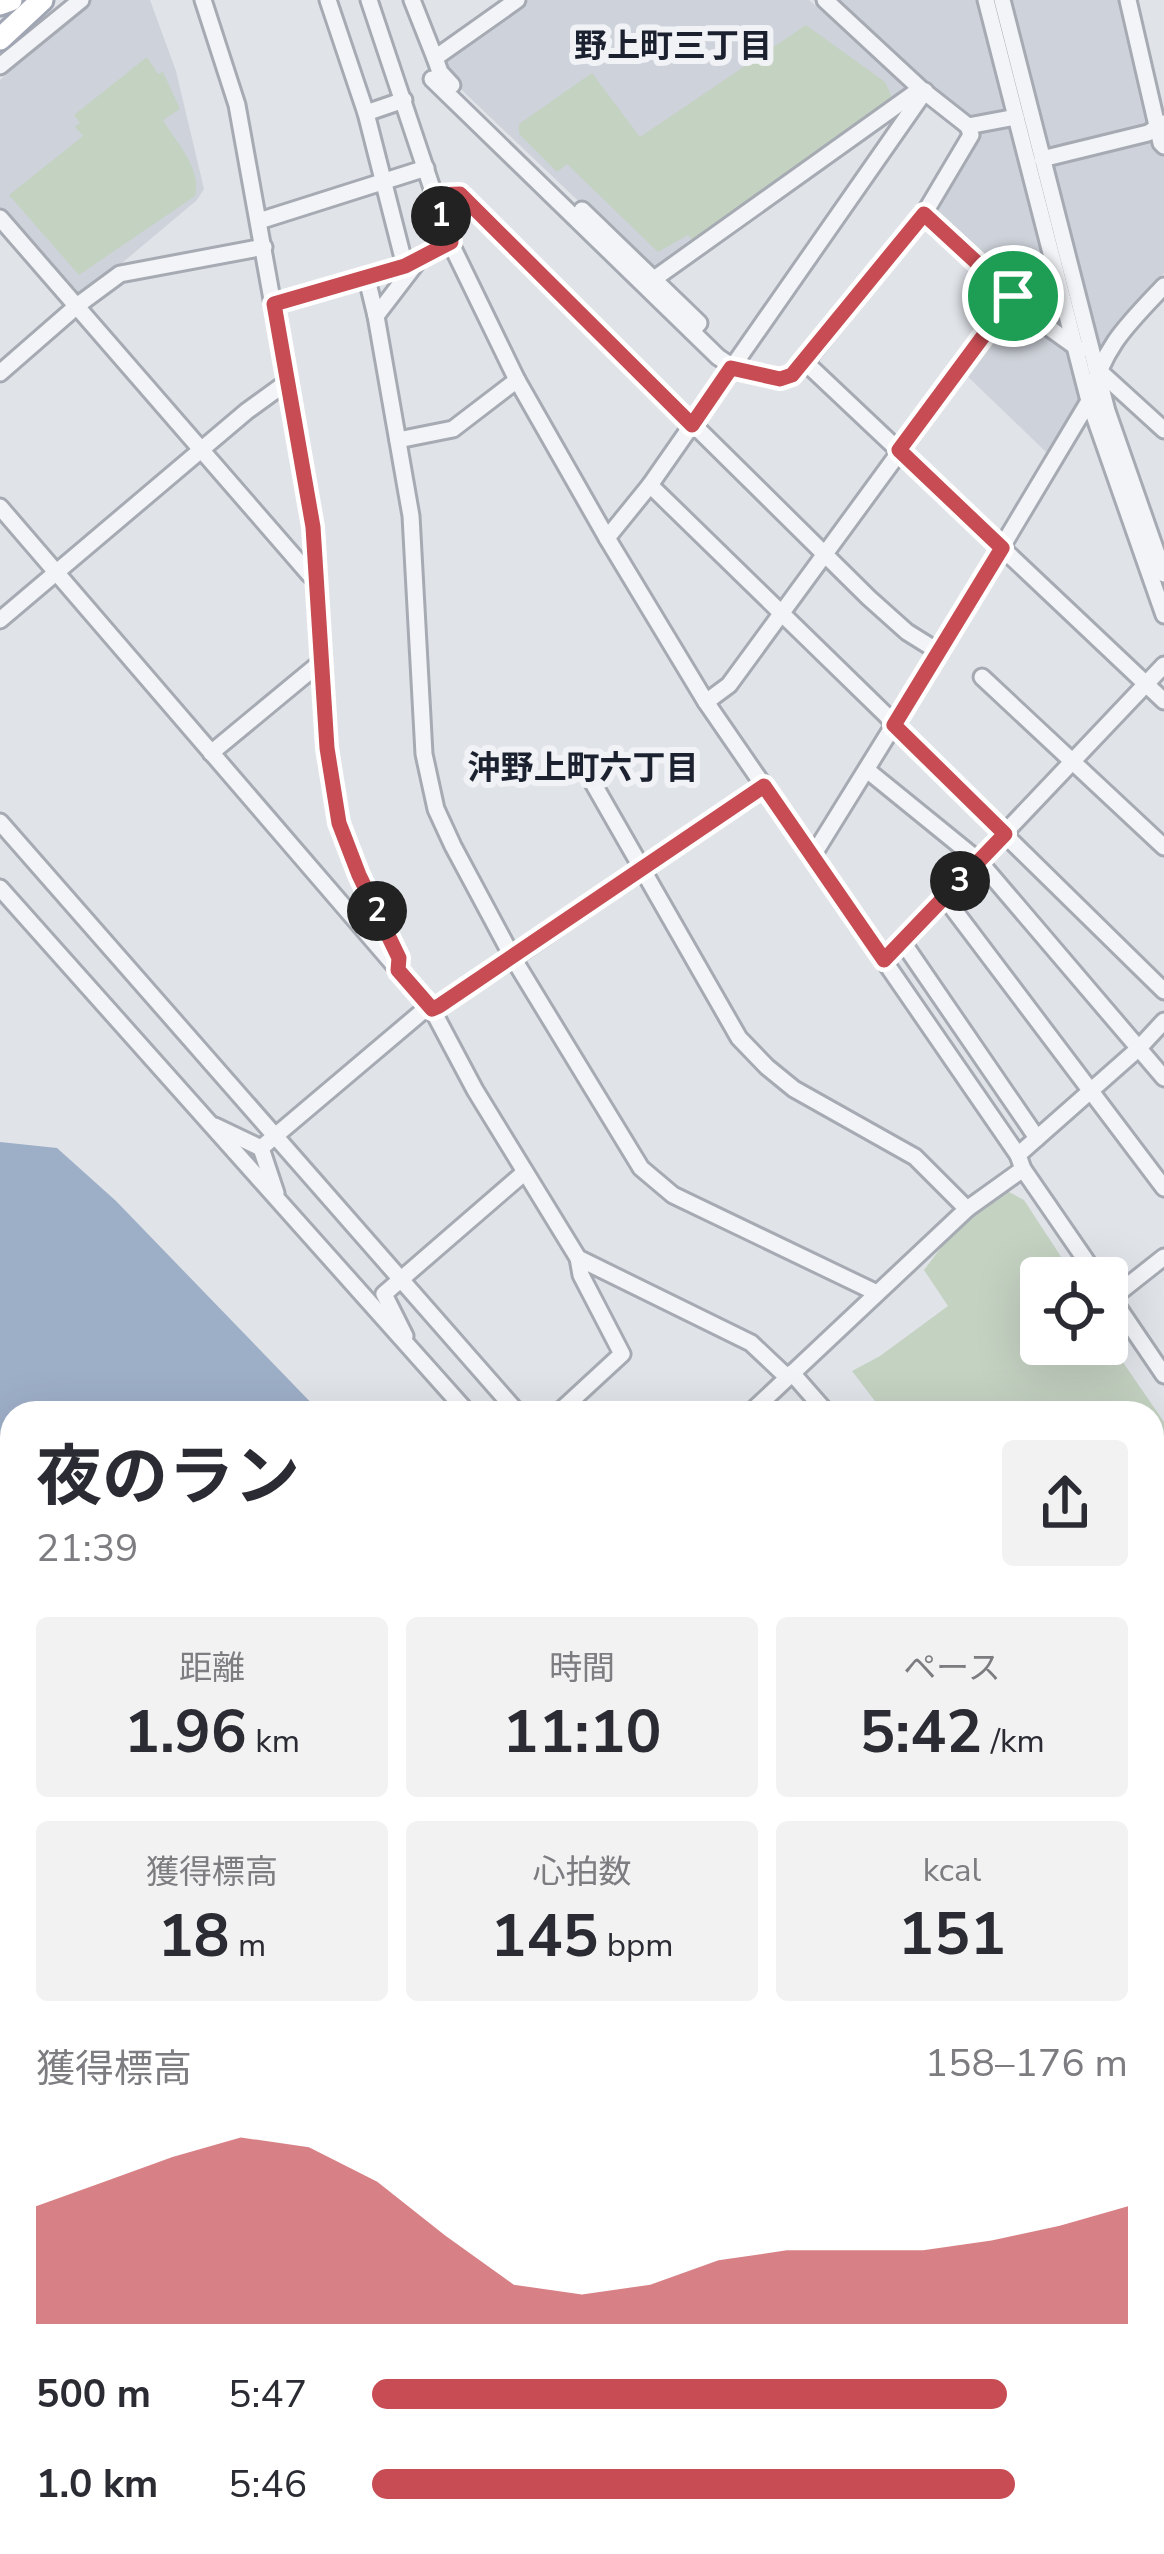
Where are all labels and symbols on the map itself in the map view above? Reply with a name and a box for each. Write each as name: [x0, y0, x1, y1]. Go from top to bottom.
district label: 野上町三丁目: [574, 24, 772, 69]
pin: 1: [411, 186, 471, 246]
pin: [962, 245, 1064, 347]
district label: 沖野上町六丁目: [468, 746, 699, 791]
pin: 3: [930, 851, 990, 911]
pin: 2: [347, 881, 407, 941]

